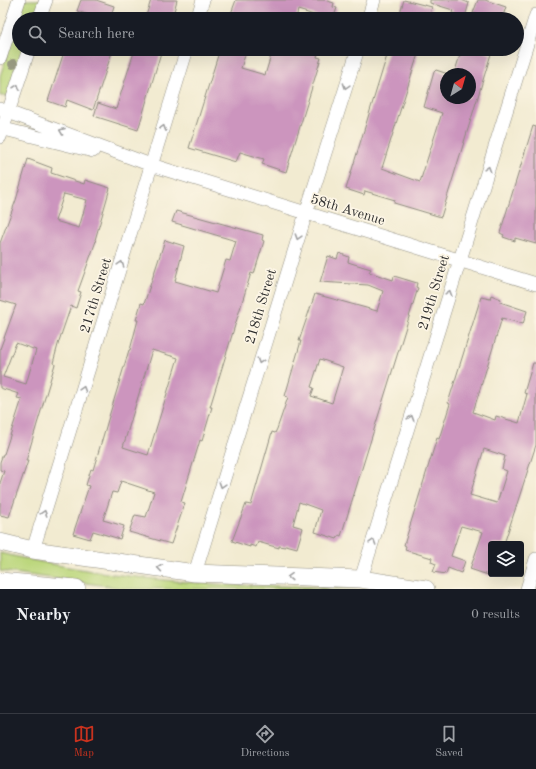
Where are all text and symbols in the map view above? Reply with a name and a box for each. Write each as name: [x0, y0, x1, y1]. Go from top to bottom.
search box: [12, 12, 524, 56]
icon: search: [26, 23, 48, 45]
text: Search here: [58, 27, 135, 42]
north arrow: [440, 68, 476, 104]
one-way arrow: [343, 82, 351, 89]
one-way arrow: [12, 84, 20, 91]
one-way arrow: [158, 124, 167, 131]
one-way arrow: [59, 128, 66, 136]
one-way arrow: [483, 166, 492, 173]
street label: 58th Avenue: [309, 192, 387, 228]
one-way arrow: [294, 233, 303, 240]
street label: 219th Street: [416, 253, 452, 332]
street label: 217th Street: [78, 256, 114, 335]
one-way arrow: [116, 261, 125, 268]
street label: 218th Street: [243, 267, 279, 346]
one-way arrow: [444, 290, 453, 297]
one-way arrow: [256, 357, 265, 364]
one-way arrow: [78, 385, 87, 392]
one-way arrow: [406, 414, 415, 421]
one-way arrow: [218, 481, 227, 488]
one-way arrow: [40, 510, 48, 517]
one-way arrow: [368, 539, 377, 546]
map controls: [488, 541, 524, 577]
button: layers: [488, 541, 524, 577]
one-way arrow: [157, 564, 163, 573]
one-way arrow: [287, 572, 293, 581]
text: Nearby: [16, 607, 71, 624]
text: 0 results: [471, 608, 520, 621]
tab: Map: [73, 723, 95, 761]
tab: Directions: [241, 723, 289, 761]
tab: Saved: [435, 723, 463, 761]

